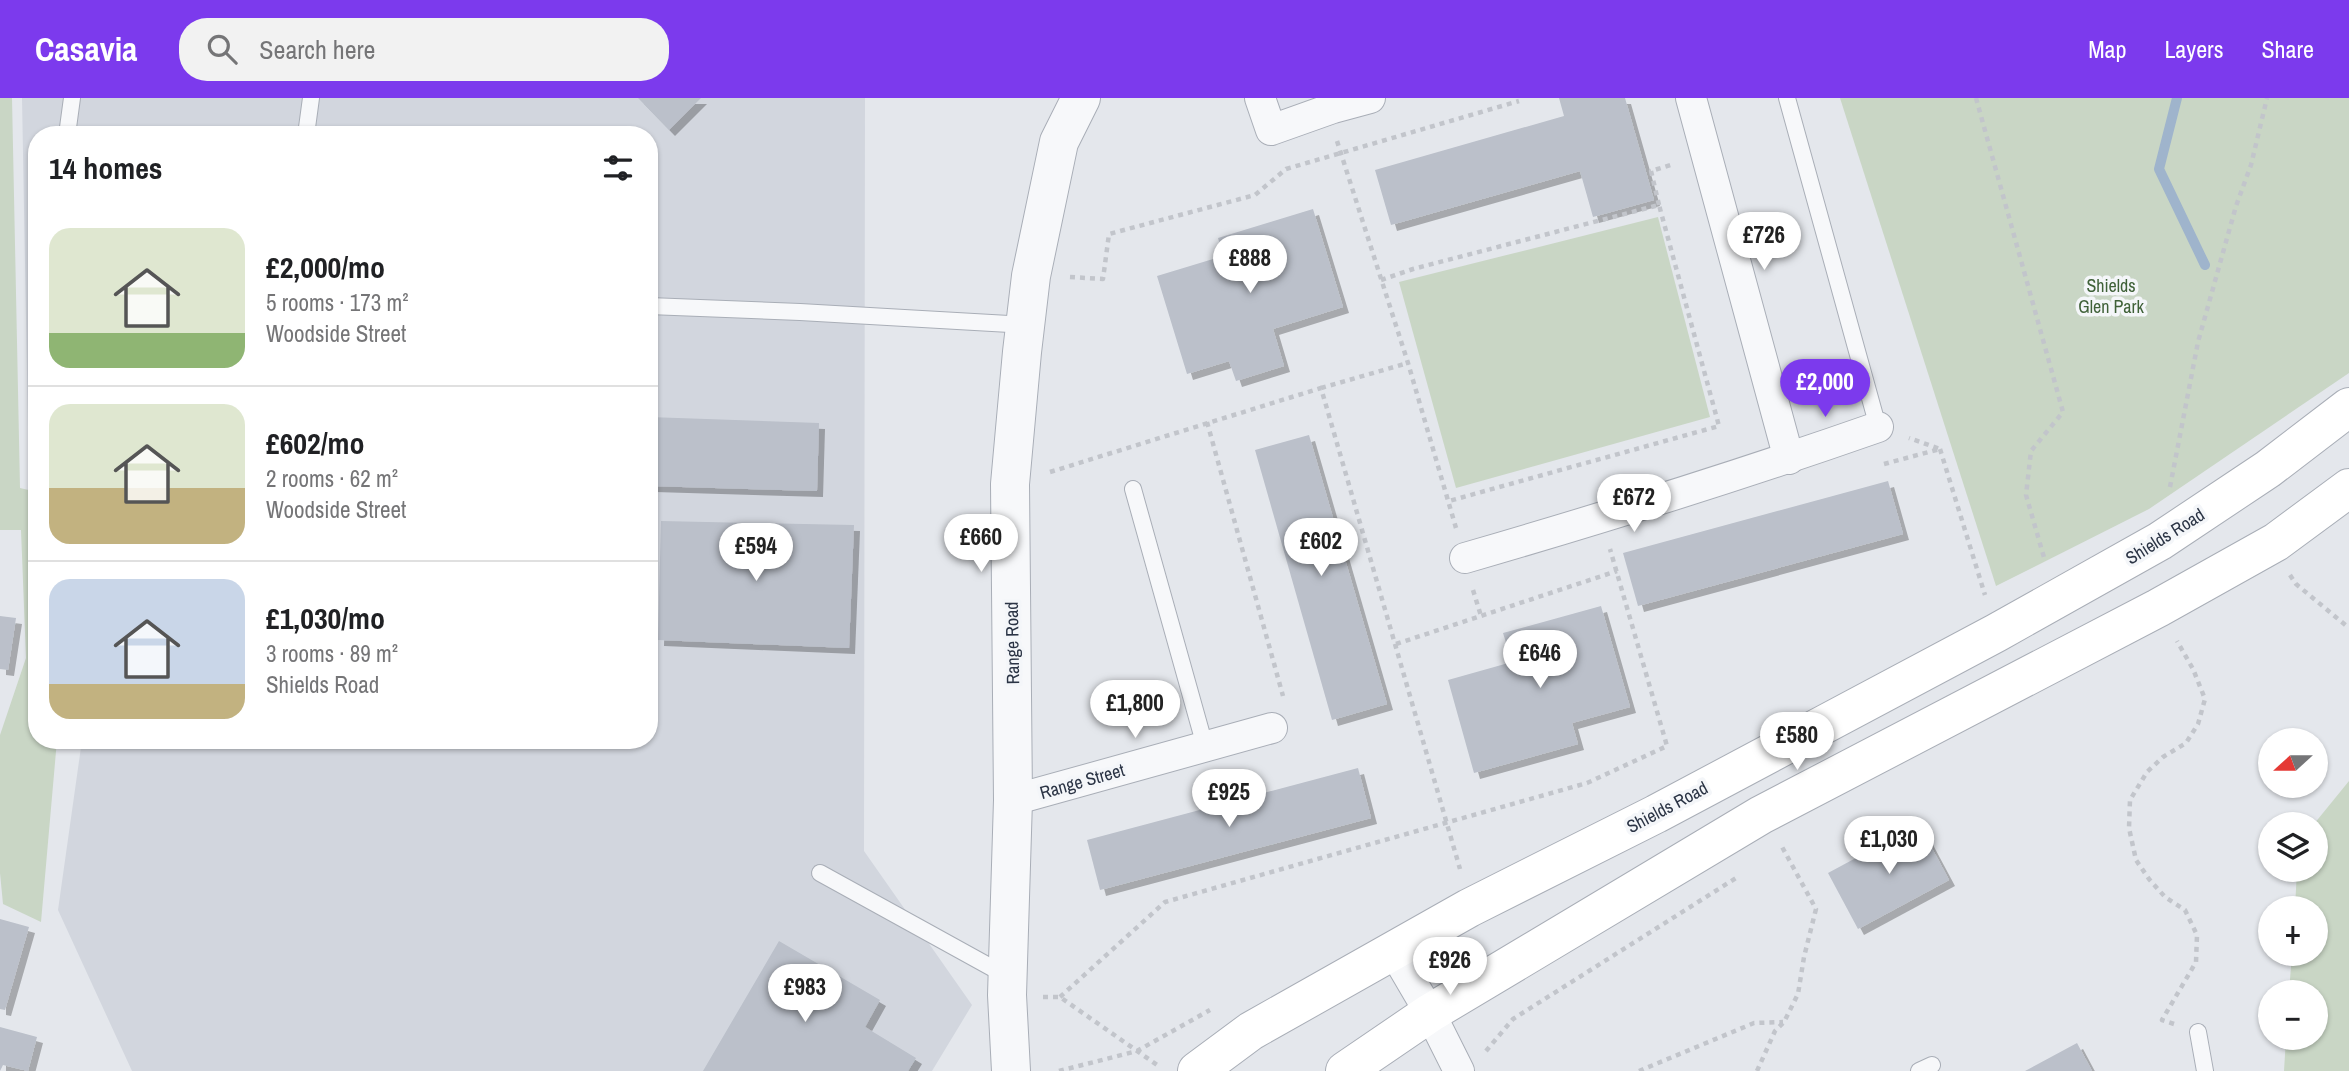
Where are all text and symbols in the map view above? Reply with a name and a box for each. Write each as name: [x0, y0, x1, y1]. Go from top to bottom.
search box: [179, 18, 669, 81]
text: Casavia: [35, 27, 137, 71]
icon: search: [203, 30, 241, 68]
text: Search here: [259, 32, 375, 67]
text: Map: [2088, 33, 2126, 65]
text: Layers: [2164, 33, 2223, 65]
text: Share: [2261, 33, 2314, 65]
text: 14 homes: [49, 148, 163, 188]
icon: filters: [599, 149, 637, 187]
pin: £726: [1723, 212, 1805, 272]
text: £726: [1743, 219, 1785, 250]
pin: £888: [1209, 236, 1291, 295]
text: £888: [1229, 242, 1271, 273]
text: £2,000/mo: [266, 247, 385, 287]
icon: home: [105, 256, 189, 340]
park label: Shields Glen Park: [2078, 273, 2144, 319]
text: 5 rooms · 173 m²: [266, 287, 409, 318]
text: Woodside Street: [266, 318, 406, 349]
pin: £2,000: [1768, 360, 1882, 419]
text: £2,000: [1796, 366, 1854, 397]
text: £602/mo: [266, 423, 364, 463]
icon: home: [105, 432, 189, 516]
text: 2 rooms · 62 m²: [266, 463, 398, 494]
pin: £672: [1593, 474, 1675, 534]
text: £672: [1613, 481, 1655, 512]
text: Woodside Street: [266, 494, 406, 525]
street label: Shields Road: [2121, 502, 2209, 570]
pin: £660: [940, 514, 1022, 574]
pin: £602: [1280, 518, 1362, 578]
text: £660: [960, 521, 1002, 552]
pin: £594: [715, 524, 797, 583]
text: £602: [1300, 525, 1342, 556]
text: £594: [735, 530, 777, 561]
text: £1,030/mo: [266, 598, 385, 638]
street label: Range Road: [999, 601, 1025, 685]
icon: home: [105, 607, 189, 691]
pin: £646: [1499, 630, 1581, 690]
text: £646: [1519, 637, 1561, 668]
text: 3 rooms · 89 m²: [266, 638, 398, 669]
text: Shields Road: [266, 669, 379, 700]
pin: £1,800: [1078, 680, 1192, 740]
text: £1,800: [1106, 687, 1164, 718]
pin: £580: [1756, 712, 1838, 772]
text: £580: [1776, 719, 1818, 750]
north arrow: [2258, 728, 2328, 798]
map controls: [2258, 728, 2328, 1050]
street label: Range Street: [1037, 757, 1127, 805]
pin: £925: [1188, 770, 1270, 829]
street label: Shields Road: [1622, 775, 1712, 839]
text: £925: [1208, 776, 1250, 807]
button: layers: [2258, 812, 2328, 882]
pin: £1,030: [1832, 816, 1946, 876]
text: £1,030: [1860, 823, 1918, 854]
button: +: [2258, 896, 2328, 966]
pin: £926: [1409, 937, 1491, 997]
text: £926: [1429, 944, 1471, 975]
pin: £983: [764, 964, 846, 1024]
text: £983: [784, 971, 826, 1002]
button: −: [2258, 980, 2328, 1050]

